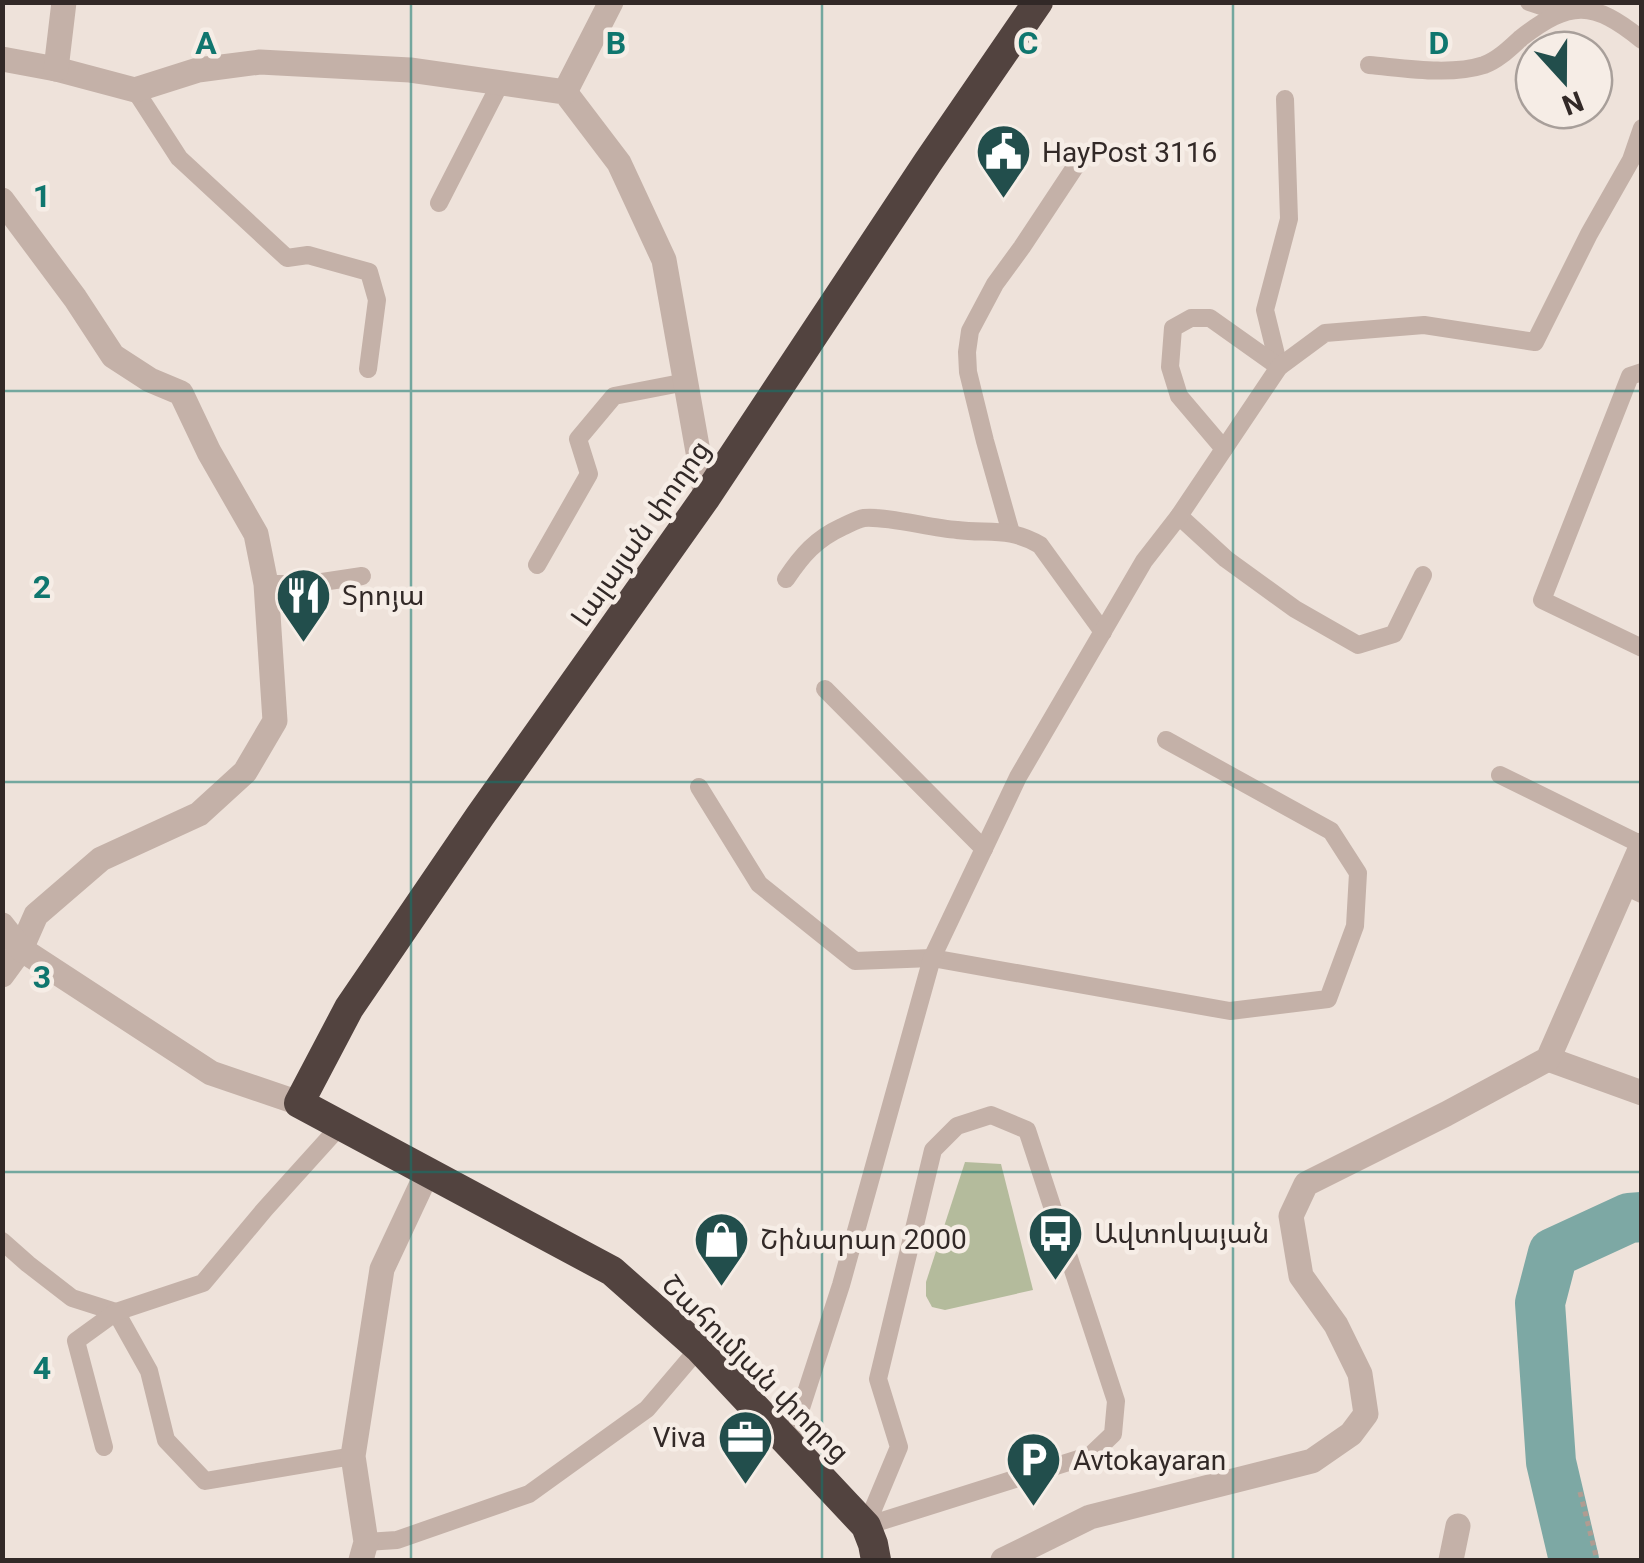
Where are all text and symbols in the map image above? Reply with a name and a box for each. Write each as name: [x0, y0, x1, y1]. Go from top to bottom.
text: A: [195, 24, 217, 62]
text: B: [606, 24, 626, 62]
text: C: [1018, 24, 1038, 62]
text: D: [1429, 24, 1449, 62]
north arrow: [1514, 30, 1614, 130]
text: N: [1558, 84, 1588, 122]
public building icon: HayPost 3116: [973, 122, 1033, 201]
place label: HayPost 3116: [1042, 136, 1217, 169]
text: 1: [33, 177, 51, 215]
street label: Լալայան փողոց: [564, 434, 717, 633]
restaurant icon: Տրոյա: [273, 565, 333, 644]
text: 2: [33, 568, 51, 606]
place label: Տրոյա: [342, 579, 425, 612]
text: 3: [33, 958, 51, 996]
bus stop icon: Ավտոկայան: [1025, 1203, 1085, 1282]
shop icon: Շինարար 2000: [691, 1209, 751, 1288]
place label: Ավտոկայան: [1094, 1217, 1269, 1250]
place label: Շինարար 2000: [760, 1223, 967, 1256]
street label: Շահումյան փողոց: [655, 1268, 856, 1469]
text: 4: [33, 1349, 51, 1387]
office icon: Viva: [715, 1407, 775, 1486]
place label: Viva: [653, 1421, 706, 1454]
parking icon: Avtokayaran: [1004, 1430, 1064, 1509]
place label: Avtokayaran: [1073, 1444, 1226, 1477]

